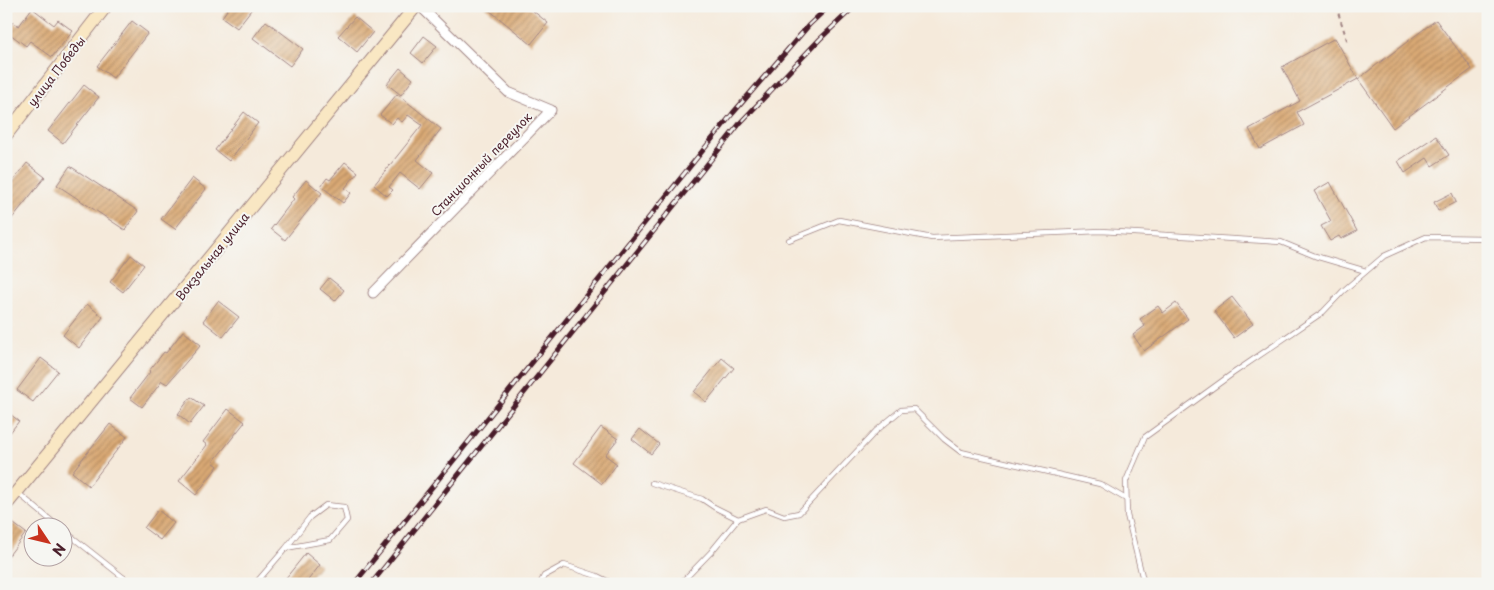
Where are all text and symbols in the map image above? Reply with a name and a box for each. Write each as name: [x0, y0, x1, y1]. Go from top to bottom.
street label: улица Победы: [23, 32, 89, 110]
street label: Станционный переулок: [426, 107, 536, 220]
street label: Вокзальная улица: [171, 208, 253, 304]
north arrow: [22, 518, 72, 568]
text: N: [47, 539, 71, 560]

